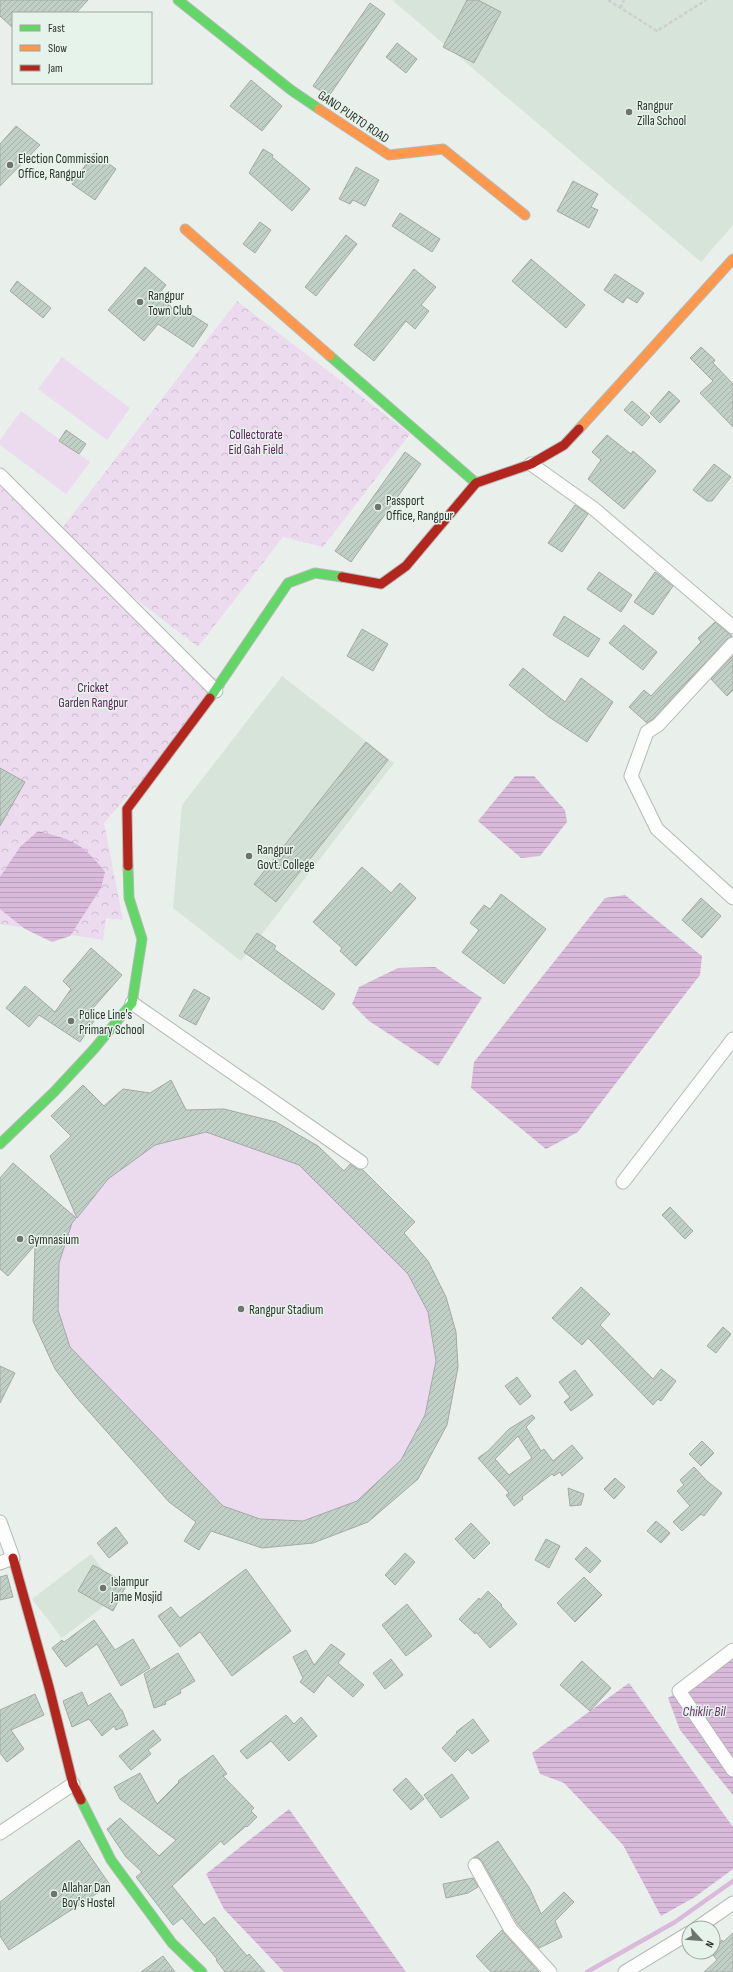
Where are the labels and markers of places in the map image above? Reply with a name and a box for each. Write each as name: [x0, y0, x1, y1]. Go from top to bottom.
place label: Rangpur Zilla School: [637, 98, 686, 129]
marker: Rangpur Zilla School: [624, 107, 634, 117]
place label: Election Commission Office, Rangpur: [18, 151, 109, 182]
marker: Election Commission Office, Rangpur: [5, 160, 15, 170]
place label: Rangpur Town Club: [148, 288, 192, 319]
marker: Rangpur Town Club: [135, 297, 145, 307]
place label: Passport Office, Rangpur: [386, 493, 454, 524]
marker: Passport Office, Rangpur: [373, 502, 383, 512]
place label: Rangpur Govt. College: [257, 842, 315, 873]
marker: Rangpur Govt. College: [244, 851, 254, 861]
place label: Police Line's Primary School: [79, 1007, 144, 1038]
marker: Police Line's Primary School: [66, 1016, 76, 1026]
place label: Gymnasium: [28, 1232, 79, 1248]
marker: Gymnasium: [15, 1234, 25, 1244]
place label: Rangpur Stadium: [249, 1302, 323, 1318]
marker: Rangpur Stadium: [236, 1304, 246, 1314]
place label: Islampur Jame Mosjid: [110, 1574, 162, 1605]
marker: Islampur Jame Mosjid: [98, 1583, 108, 1593]
place label: Allahar Dan Boy's Hostel: [61, 1880, 115, 1911]
marker: Allahar Dan Boy's Hostel: [49, 1889, 59, 1899]

